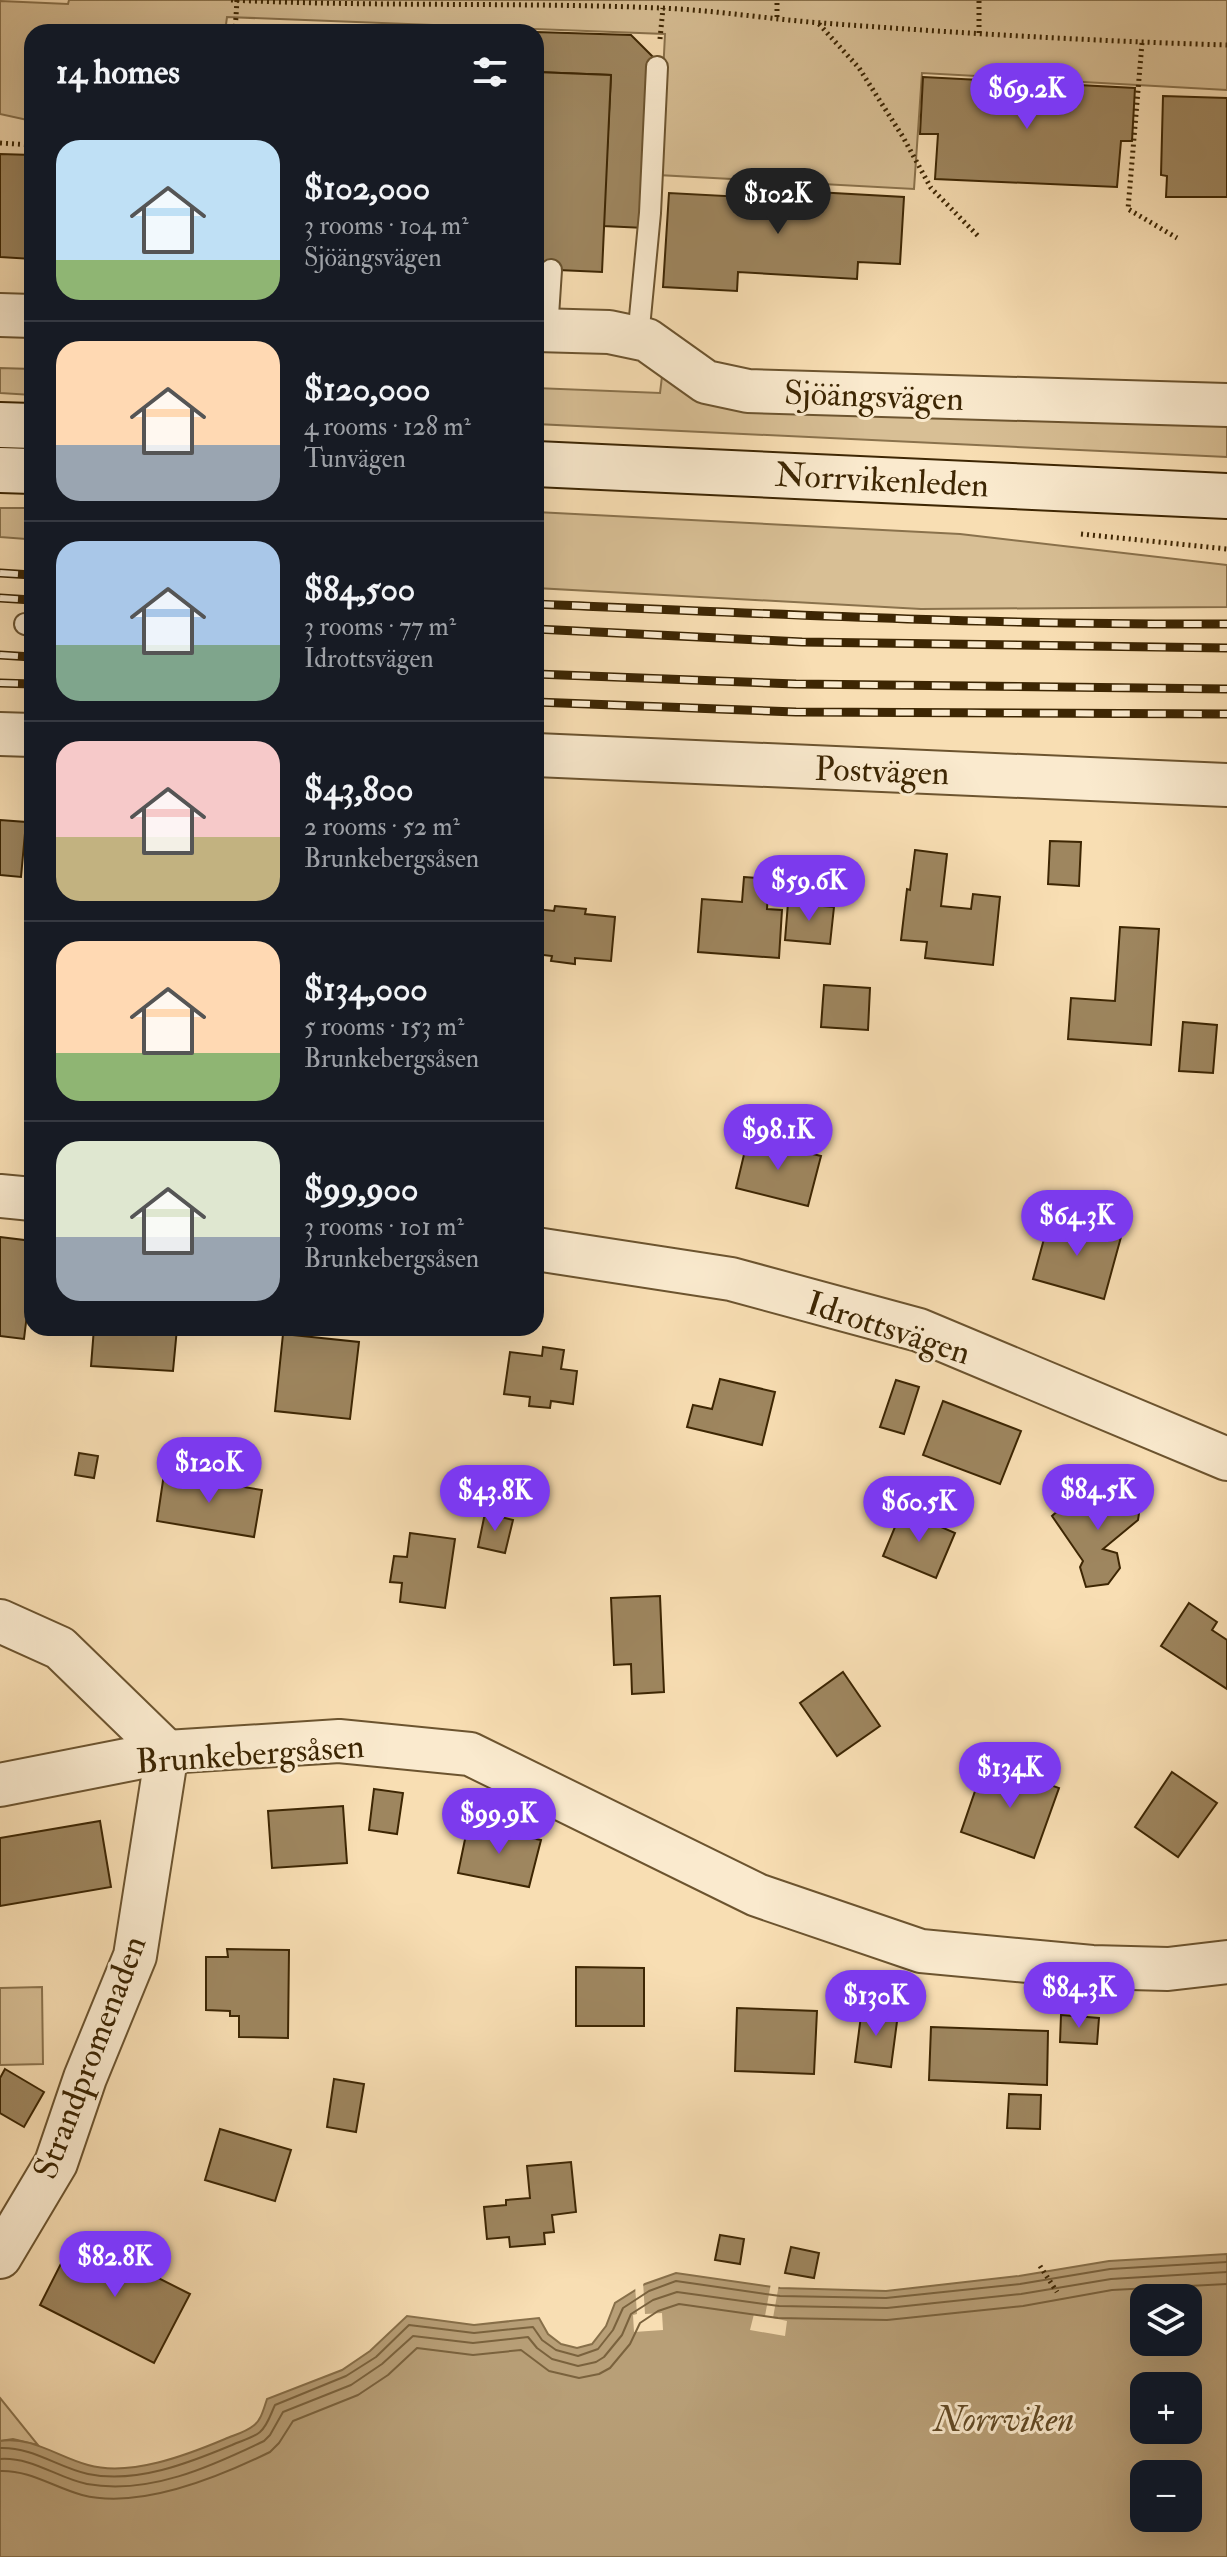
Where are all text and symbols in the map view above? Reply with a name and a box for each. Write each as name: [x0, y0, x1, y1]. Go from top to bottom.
icon: filters: [468, 50, 512, 94]
text: 14 homes: [56, 51, 180, 94]
pin: $69.2K: [962, 63, 1092, 131]
text: $69.2K: [988, 73, 1066, 105]
text: $102,000: [304, 167, 430, 210]
pin: $102K: [722, 168, 834, 236]
icon: home: [120, 172, 216, 268]
text: $102K: [744, 178, 812, 210]
text: 3 rooms · 104 m²: [304, 210, 469, 242]
text: Sjöängsvägen: [304, 242, 442, 274]
text: $120,000: [304, 368, 430, 411]
street label: Sjöängsvägen: [783, 372, 965, 421]
icon: home: [120, 373, 216, 469]
text: 4 rooms · 128 m²: [304, 411, 471, 443]
text: Tunvägen: [304, 443, 406, 475]
street label: Norrvikenleden: [774, 453, 990, 508]
text: $84,500: [304, 568, 415, 611]
icon: home: [120, 573, 216, 669]
text: 3 rooms · 77 m²: [304, 611, 456, 643]
text: Idrottsvägen: [304, 643, 434, 675]
street label: Postvägen: [814, 748, 950, 795]
text: $43,800: [304, 768, 414, 811]
icon: home: [120, 773, 216, 869]
text: 2 rooms · 52 m²: [304, 811, 460, 843]
text: Brunkebergsåsen: [304, 843, 479, 875]
pin: $59.6K: [744, 855, 874, 923]
text: $59.6K: [771, 865, 847, 897]
text: $134,000: [304, 968, 428, 1011]
icon: home: [120, 973, 216, 1069]
text: 5 rooms · 153 m²: [304, 1011, 464, 1043]
text: Brunkebergsåsen: [304, 1043, 479, 1075]
pin: $98.1K: [713, 1104, 843, 1172]
text: $98.1K: [742, 1114, 814, 1146]
text: $99,900: [304, 1168, 418, 1211]
icon: home: [120, 1173, 216, 1269]
pin: $64.3K: [1012, 1190, 1142, 1258]
text: $64.3K: [1039, 1200, 1115, 1232]
text: 3 rooms · 101 m²: [304, 1211, 464, 1243]
text: Brunkebergsåsen: [304, 1243, 479, 1275]
street label: Idrottsvägen: [801, 1282, 976, 1375]
pin: $120K: [153, 1437, 265, 1505]
text: $120K: [175, 1447, 243, 1479]
pin: $84.5K: [1033, 1464, 1163, 1532]
pin: $43.8K: [430, 1465, 560, 1533]
text: $84.5K: [1060, 1474, 1136, 1506]
text: $43.8K: [458, 1475, 532, 1507]
pin: $60.5K: [854, 1476, 984, 1544]
text: $60.5K: [881, 1486, 957, 1518]
street label: Brunkebergsåsen: [134, 1725, 366, 1784]
pin: $134K: [954, 1742, 1066, 1810]
text: $134K: [977, 1752, 1043, 1784]
pin: $99.9K: [434, 1788, 564, 1856]
text: $99.9K: [460, 1798, 538, 1830]
street label: Strandpromenaden: [24, 1930, 157, 2185]
pin: $84.3K: [1014, 1962, 1144, 2030]
pin: $130K: [820, 1970, 932, 2038]
text: $84.3K: [1042, 1972, 1116, 2004]
text: $130K: [843, 1980, 909, 2012]
pin: $82.8K: [50, 2231, 180, 2299]
text: $82.8K: [77, 2241, 153, 2273]
map controls: [1130, 2284, 1202, 2532]
button: layers: [1130, 2284, 1202, 2356]
button: +: [1130, 2372, 1202, 2444]
water label: Norrviken: [932, 2397, 1074, 2442]
button: −: [1130, 2460, 1202, 2532]

